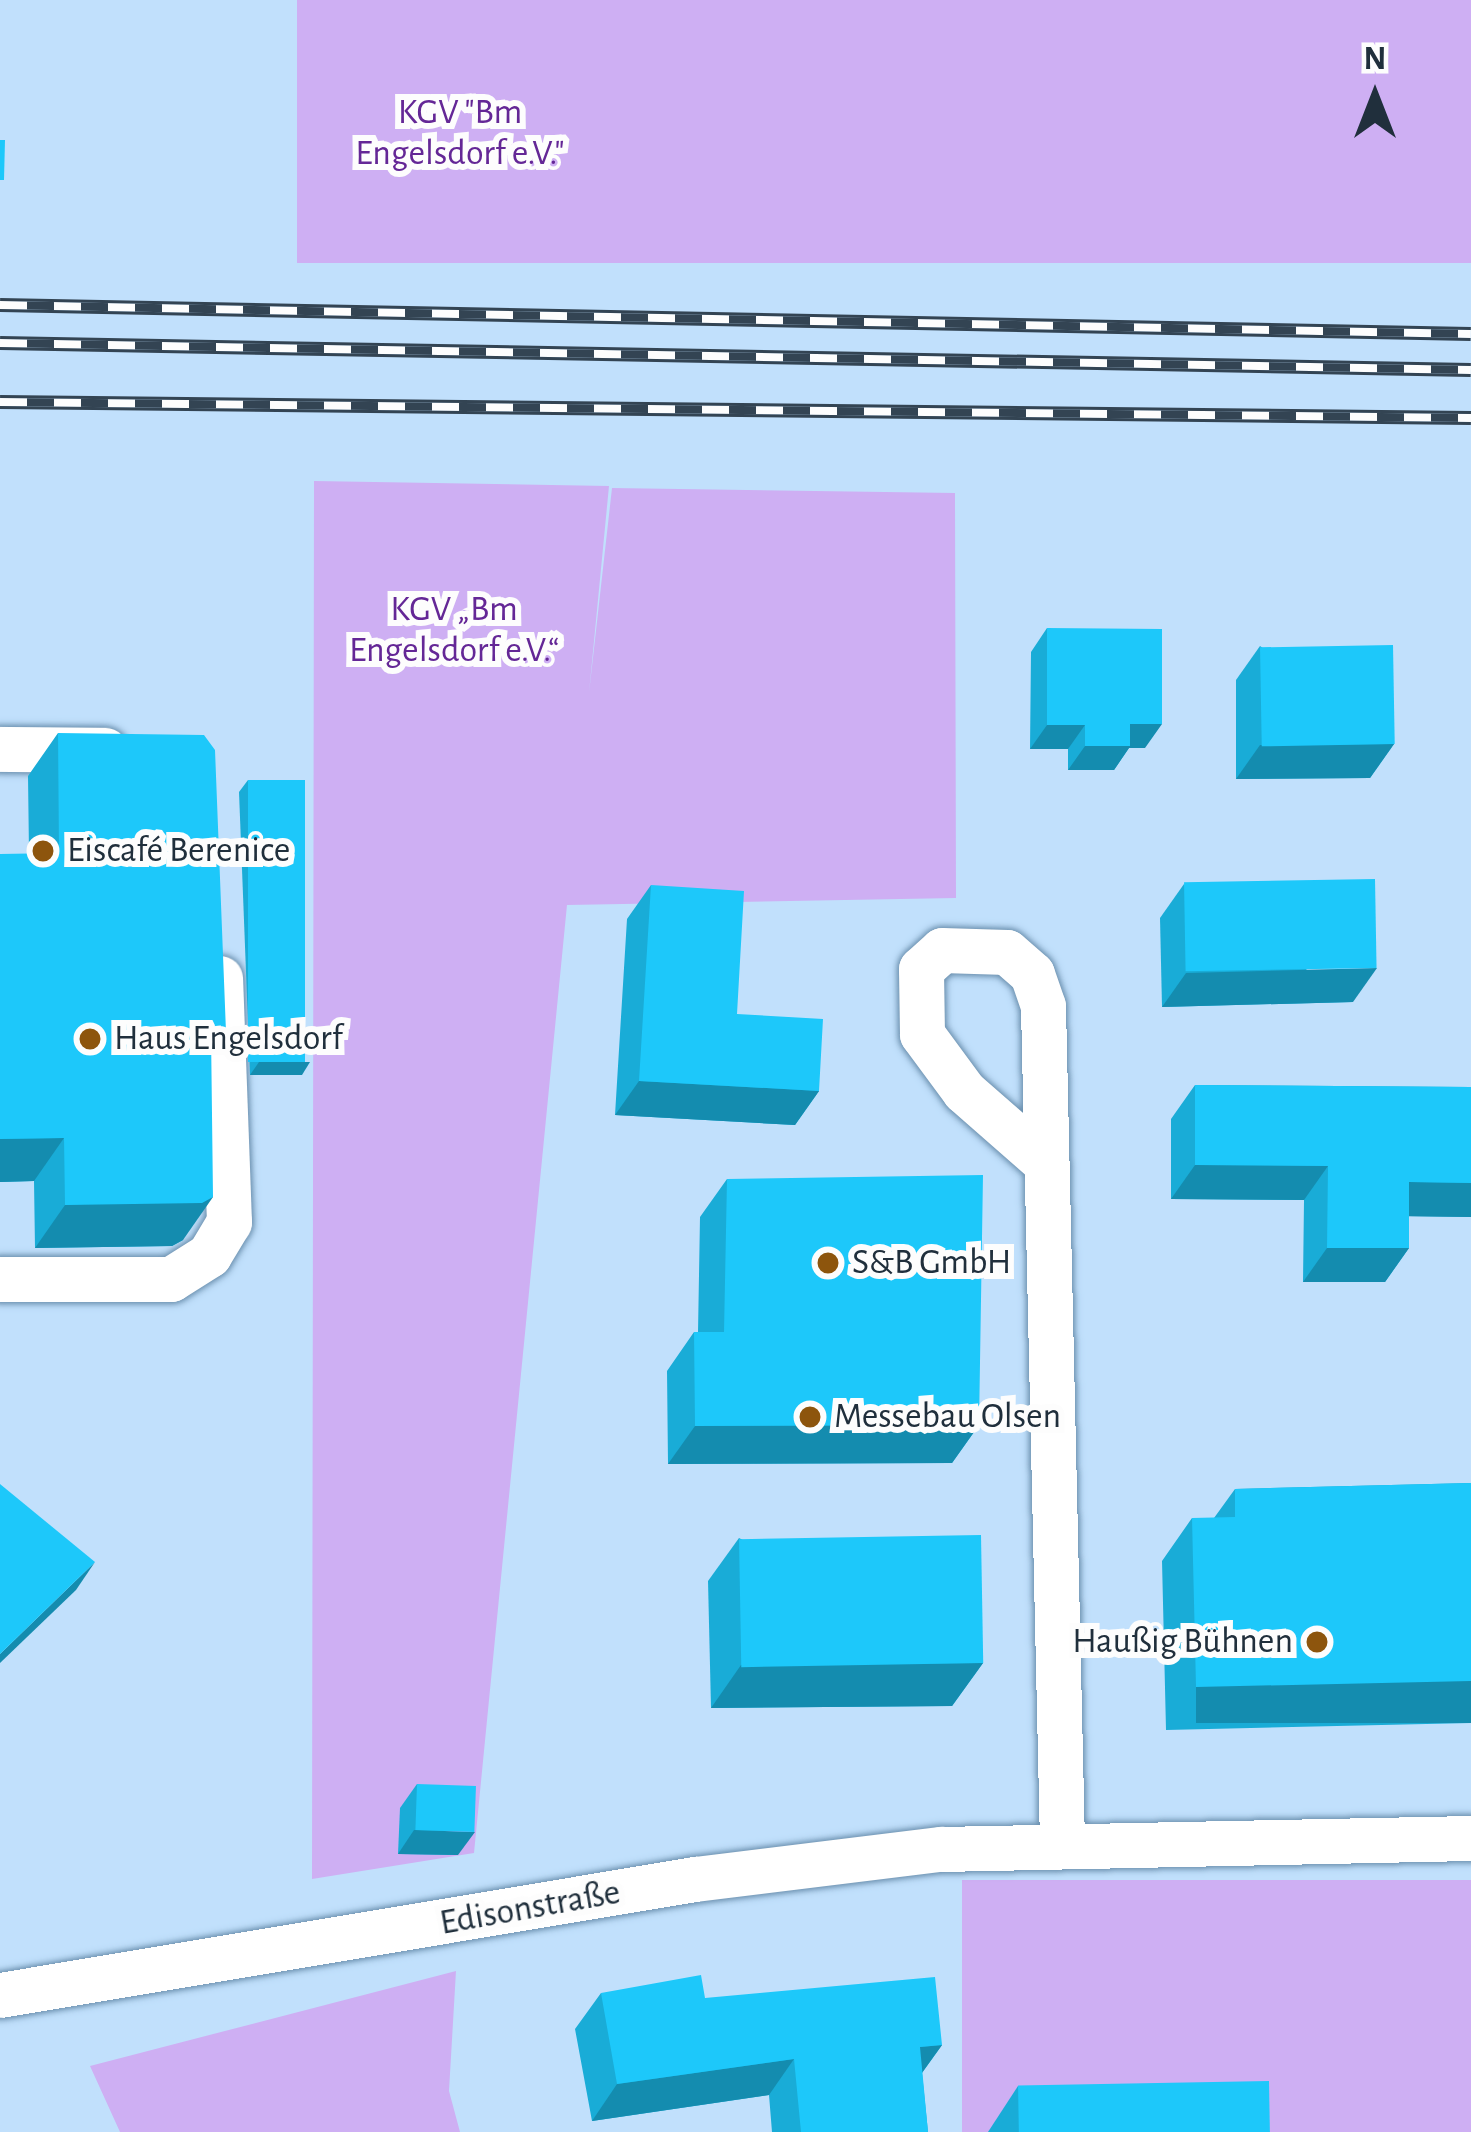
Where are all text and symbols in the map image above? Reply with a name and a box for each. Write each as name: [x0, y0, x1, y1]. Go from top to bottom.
north arrow: [1315, 36, 1435, 156]
text: N: [1364, 43, 1386, 76]
park label: KGV "Bm Engelsdorf e.V.": [355, 90, 565, 175]
park label: KGV „Bm Engelsdorf e.V.“: [349, 587, 559, 672]
place label: Eiscafé Berenice: [67, 829, 290, 873]
marker: Eiscafé Berenice: [30, 838, 56, 864]
place label: Haus Engelsdorf: [114, 1017, 343, 1061]
marker: Haus Engelsdorf: [77, 1026, 103, 1052]
place label: S&B GmbH: [852, 1241, 1011, 1285]
marker: S&B GmbH: [815, 1250, 841, 1276]
place label: Messebau Olsen: [834, 1395, 1061, 1439]
marker: Messebau Olsen: [797, 1404, 823, 1430]
place label: Haußig Bühnen: [1072, 1620, 1293, 1664]
marker: Haußig Bühnen: [1304, 1629, 1330, 1655]
street label: Edisonstraße: [437, 1871, 623, 1945]

